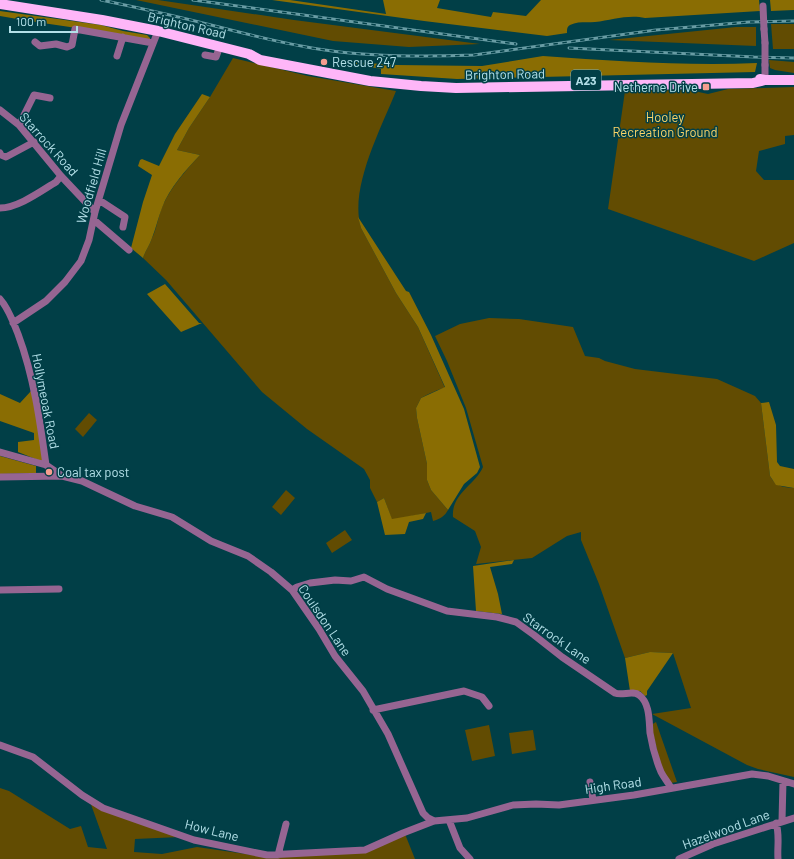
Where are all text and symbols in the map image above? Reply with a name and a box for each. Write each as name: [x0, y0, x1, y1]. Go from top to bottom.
scale bar: [10, 8, 77, 34]
street label: Brighton Road: [146, 8, 228, 42]
text: 100 m: [16, 14, 46, 28]
place label: Rescue 247: [332, 54, 396, 70]
marker: Rescue 247: [319, 57, 329, 67]
street label: Brighton Road: [465, 65, 545, 83]
road number: A23: [571, 70, 601, 90]
place label: Netherne Drive: [614, 79, 698, 95]
marker: Netherne Drive: [701, 82, 711, 92]
street label: Starrock Road: [16, 109, 82, 179]
park label: Hooley Recreation Ground: [612, 109, 718, 140]
street label: Woodfield Hill: [73, 147, 109, 225]
street label: Hollymeoak Road: [29, 352, 63, 450]
place label: Coal tax post: [57, 464, 130, 480]
marker: Coal tax post: [44, 467, 54, 477]
street label: Coulsdon Lane: [295, 581, 355, 659]
street label: Starrock Lane: [520, 609, 594, 667]
street label: High Road: [584, 773, 642, 797]
street label: Hazelwood Lane: [680, 806, 772, 852]
street label: How Lane: [183, 816, 241, 844]

